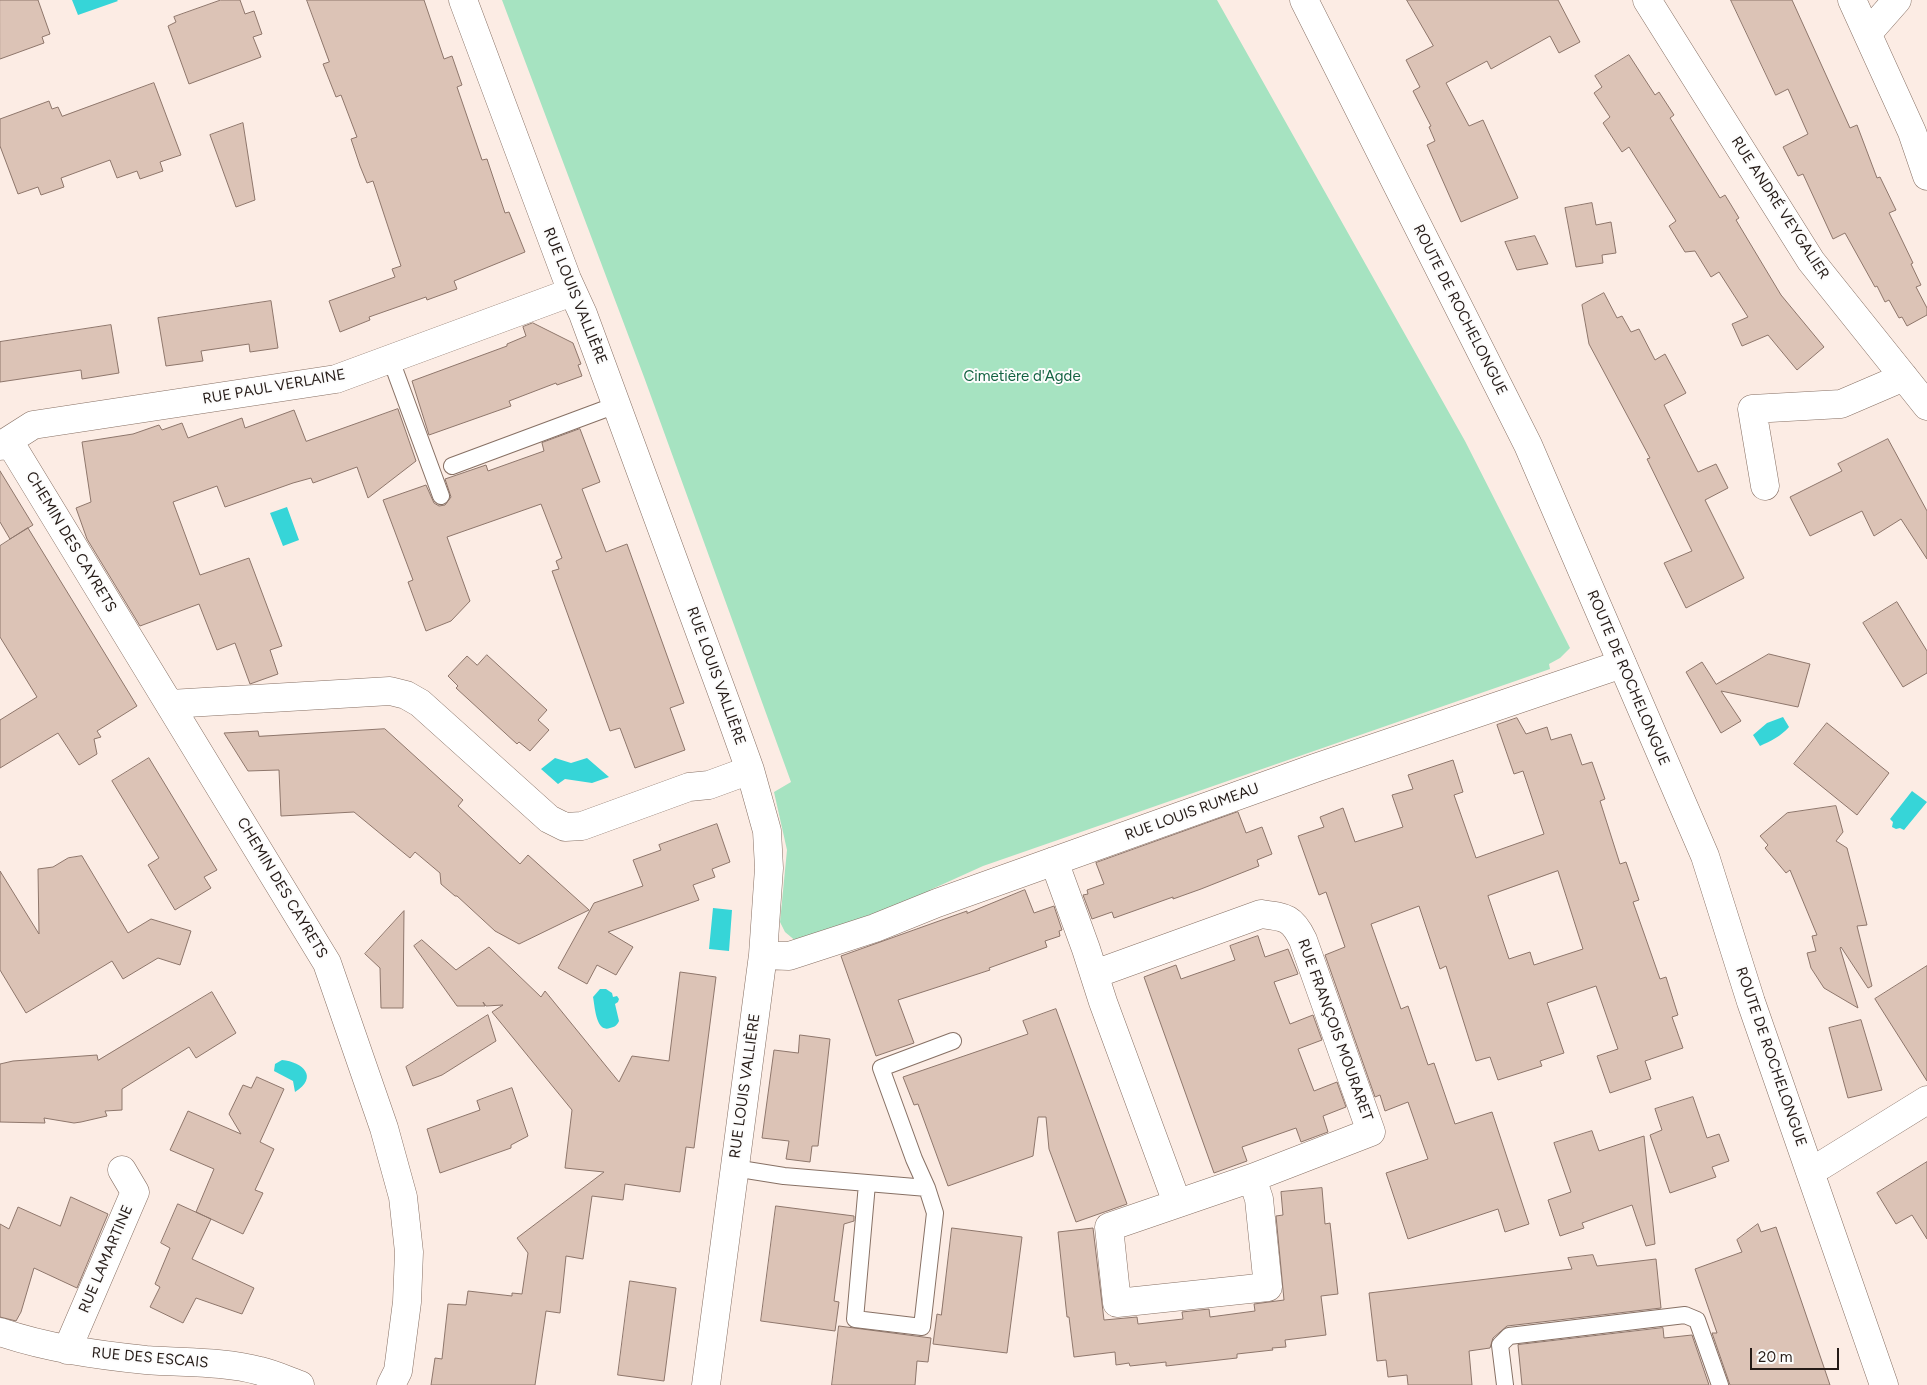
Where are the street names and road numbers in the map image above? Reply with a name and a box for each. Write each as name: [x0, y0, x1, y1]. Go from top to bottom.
street label: RUE ANDRÉ VEYGALIER: [1727, 133, 1833, 283]
street label: ROUTE DE ROCHELONGUE: [1409, 222, 1511, 398]
street label: RUE LOUIS VALLIÈRE: [539, 225, 611, 367]
street label: RUE PAUL VERLAINE: [201, 366, 347, 408]
street label: CHEMIN DES CAYRETS: [22, 468, 120, 616]
street label: ROUTE DE ROCHELONGUE: [1583, 588, 1673, 768]
street label: RUE LOUIS VALLIÈRE: [683, 604, 749, 748]
street label: RUE LOUIS RUMEAU: [1122, 779, 1262, 845]
street label: CHEMIN DES CAYRETS: [233, 814, 331, 962]
street label: RUE FRANÇOIS MOURARET: [1294, 937, 1376, 1123]
street label: ROUTE DE ROCHELONGUE: [1732, 965, 1810, 1149]
street label: RUE LOUIS VALLIÈRE: [726, 1012, 764, 1160]
street label: RUE LAMARTINE: [75, 1202, 137, 1316]
street label: RUE DES ESCAIS: [91, 1344, 209, 1372]

